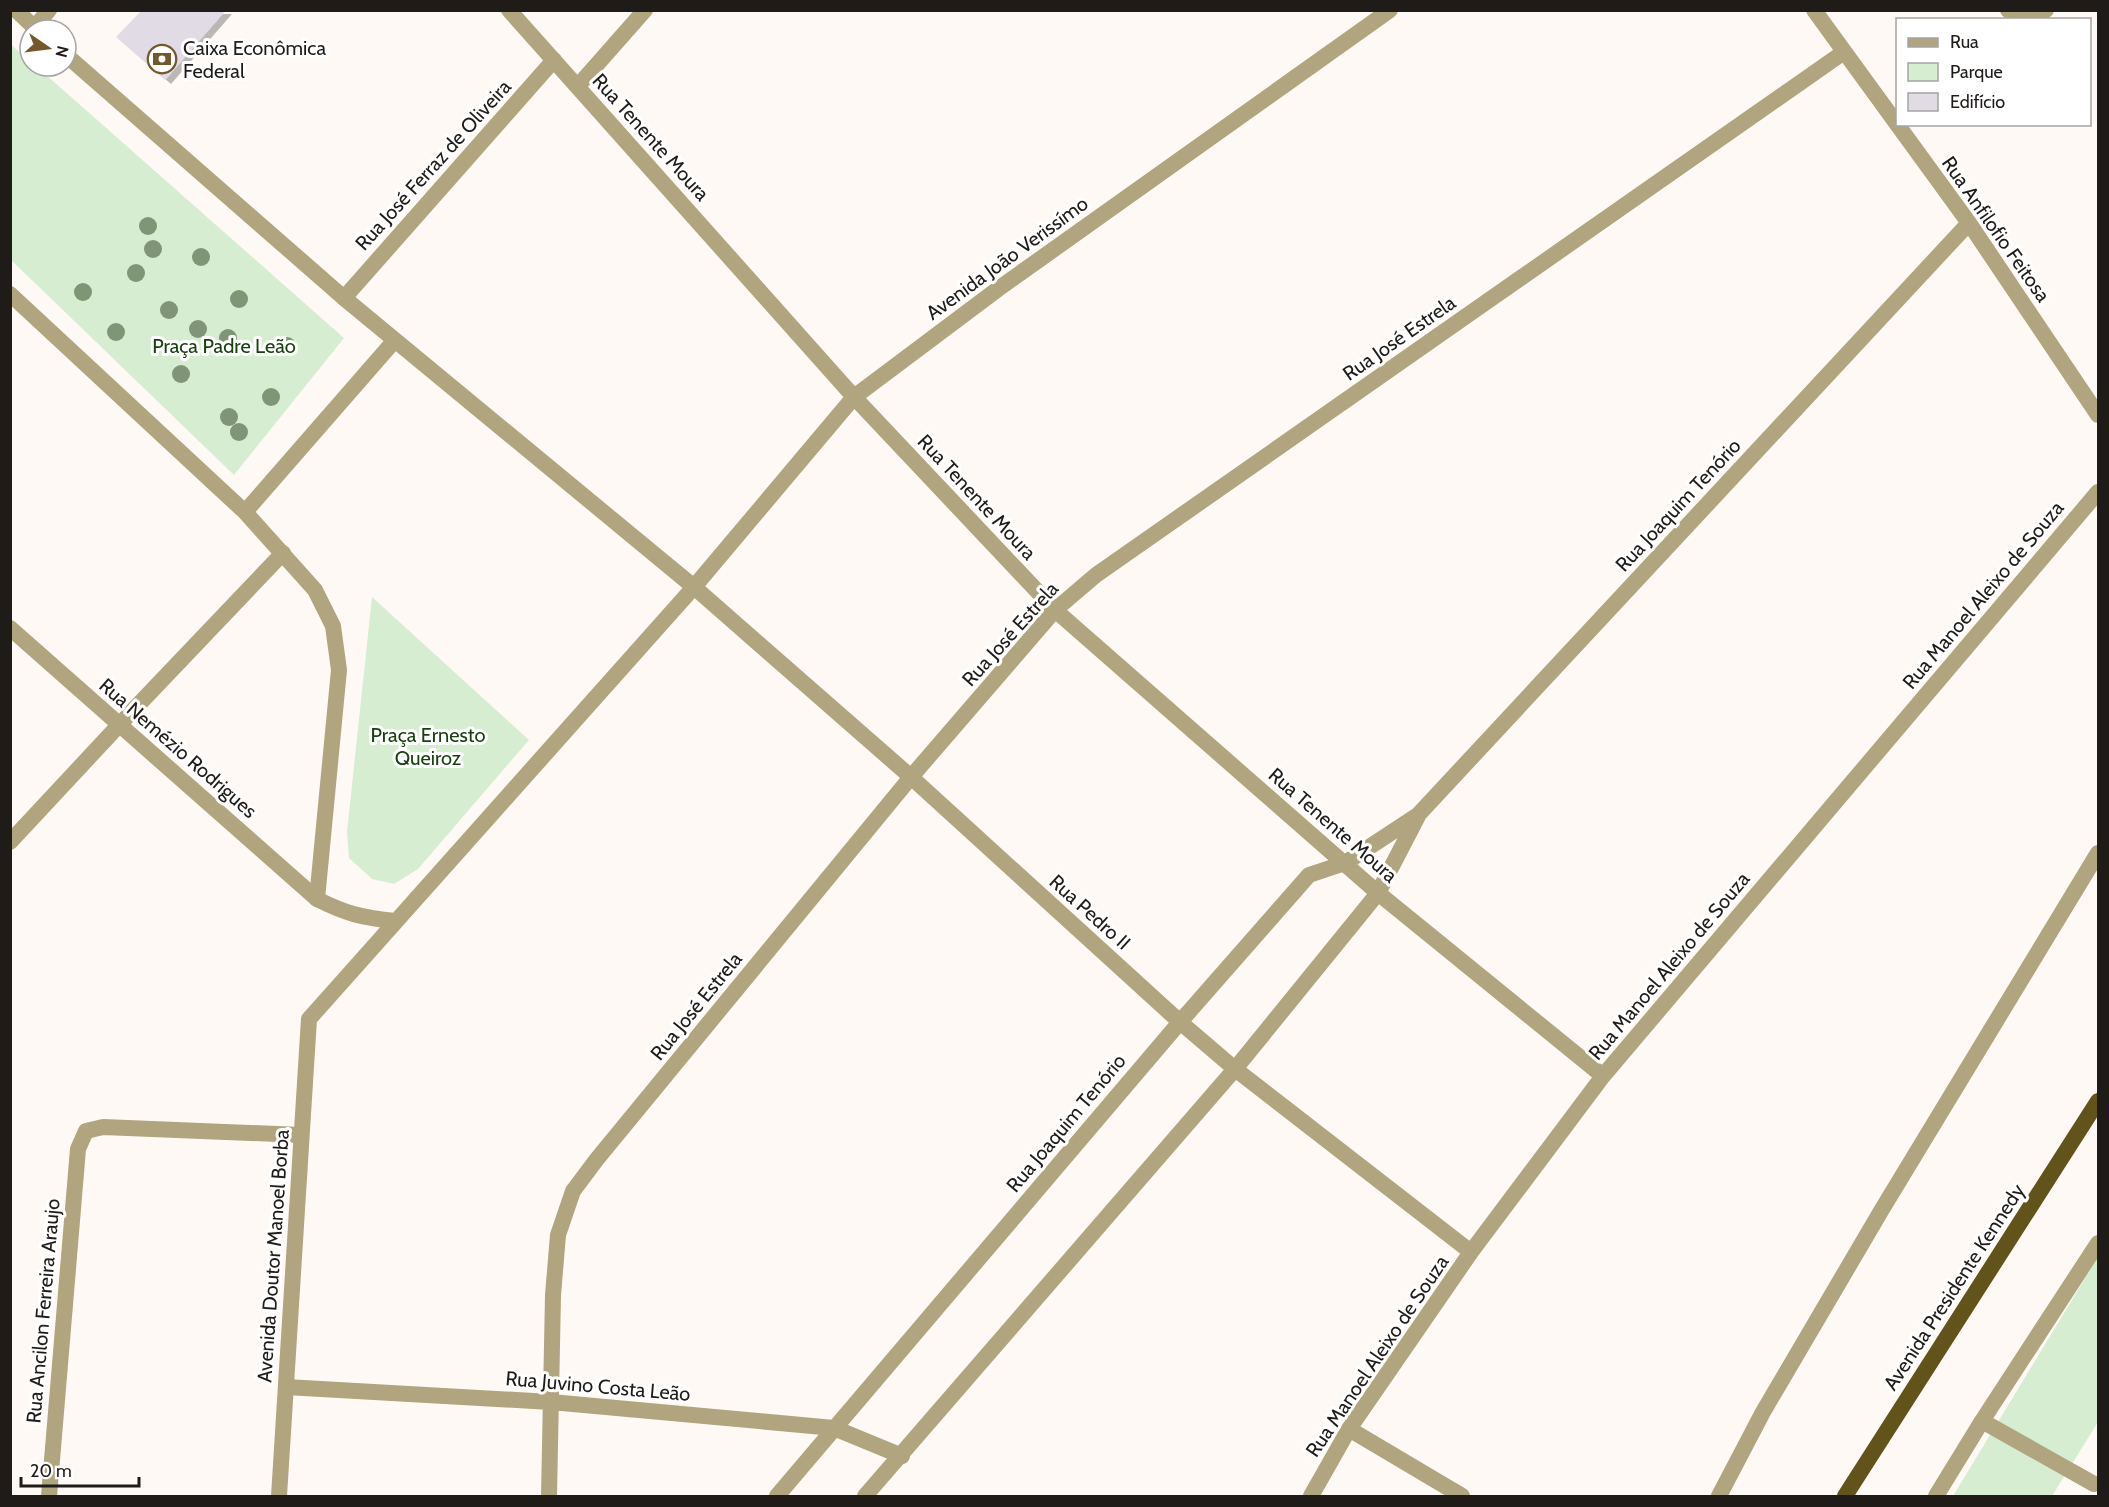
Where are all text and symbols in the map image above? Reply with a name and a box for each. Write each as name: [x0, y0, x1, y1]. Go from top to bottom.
north arrow: [18, 18, 78, 78]
legend: [1896, 18, 2091, 126]
text: Rua: [1950, 31, 1979, 53]
place label: Caixa Econômica Federal: [183, 36, 326, 83]
bank icon: Caixa Econômica Federal: [146, 43, 178, 75]
text: N: [51, 44, 73, 59]
text: Parque: [1950, 61, 2003, 83]
street label: Rua Tenente Moura: [588, 68, 715, 206]
street label: Rua José Ferraz de Oliveira: [350, 75, 516, 255]
text: Edifício: [1950, 91, 2005, 113]
street label: Rua Anfilofio Feitosa: [1937, 152, 2055, 307]
street label: Avenida João Verissímo: [921, 191, 1093, 325]
street label: Rua José Estrela: [1338, 290, 1460, 386]
park label: Praça Padre Leão: [152, 334, 296, 358]
street label: Rua Tenente Moura: [913, 429, 1042, 565]
street label: Rua Joaquim Tenório: [1610, 434, 1746, 576]
street label: Rua Manoel Aleixo de Souza: [1897, 496, 2069, 694]
street label: Rua José Estrela: [957, 577, 1063, 691]
street label: Rua Nemézio Rodrigues: [94, 673, 262, 823]
park label: Praça Ernesto Queiroz: [371, 723, 485, 770]
street label: Rua Tenente Moura: [1264, 763, 1403, 888]
street label: Rua Manoel Aleixo de Souza: [1583, 867, 1755, 1065]
street label: Rua Pedro II: [1045, 869, 1135, 955]
street label: Rua José Estrela: [645, 947, 747, 1065]
street label: Rua Joaquim Tenório: [1001, 1049, 1131, 1197]
street label: Avenida Doutor Manoel Borba: [252, 1128, 294, 1383]
street label: Avenida Presidente Kennedy: [1878, 1180, 2030, 1394]
street label: Rua Ancilon Ferreira Araujo: [21, 1198, 65, 1424]
street label: Rua Manoel Aleixo de Souza: [1301, 1250, 1454, 1461]
street label: Rua Juvino Costa Leão: [505, 1366, 691, 1406]
scale bar: [21, 1450, 140, 1488]
text: 20 m: [30, 1460, 72, 1482]

